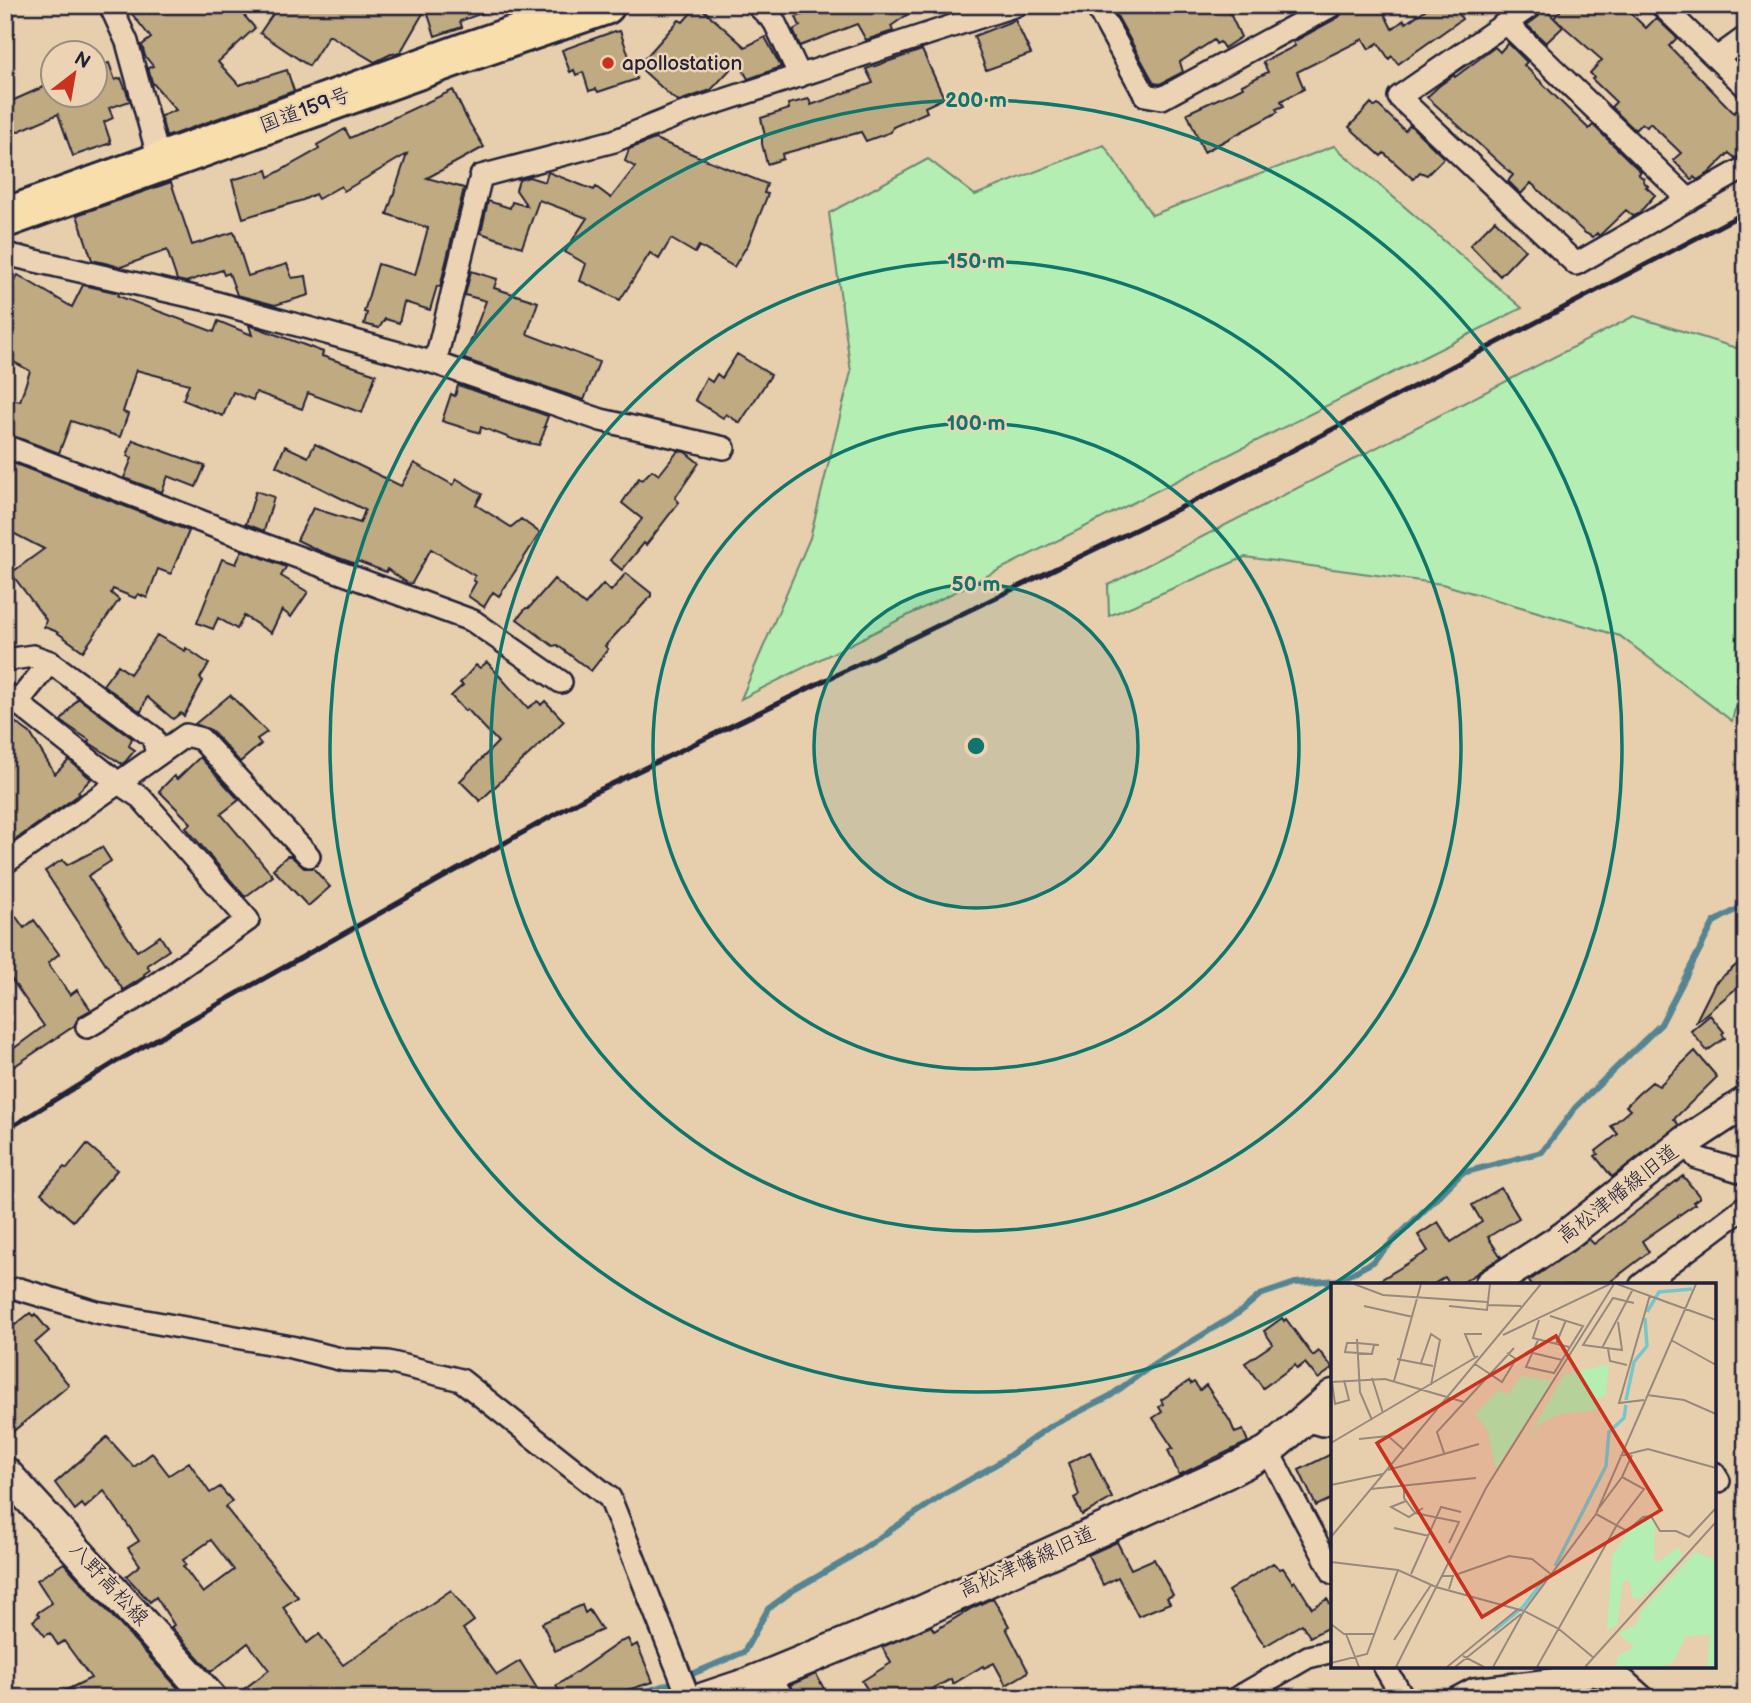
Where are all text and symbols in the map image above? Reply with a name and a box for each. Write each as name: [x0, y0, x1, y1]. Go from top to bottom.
north arrow: [38, 38, 108, 108]
text: N: [70, 47, 94, 74]
place label: apollostation: [622, 51, 742, 76]
marker: apollostation: [600, 55, 616, 71]
street label: 国道159号: [256, 82, 354, 138]
text: 200 m: [945, 88, 1007, 113]
text: 150 m: [947, 249, 1005, 274]
text: 100 m: [947, 411, 1005, 436]
text: 50 m: [952, 572, 1000, 597]
centre of rings: [964, 734, 988, 758]
street label: 高松津幡線旧道: [1552, 1139, 1684, 1249]
inset map: [1331, 1283, 1716, 1668]
street label: 高松津幡線旧道: [955, 1521, 1099, 1603]
street label: 八野高松線: [64, 1537, 154, 1631]

